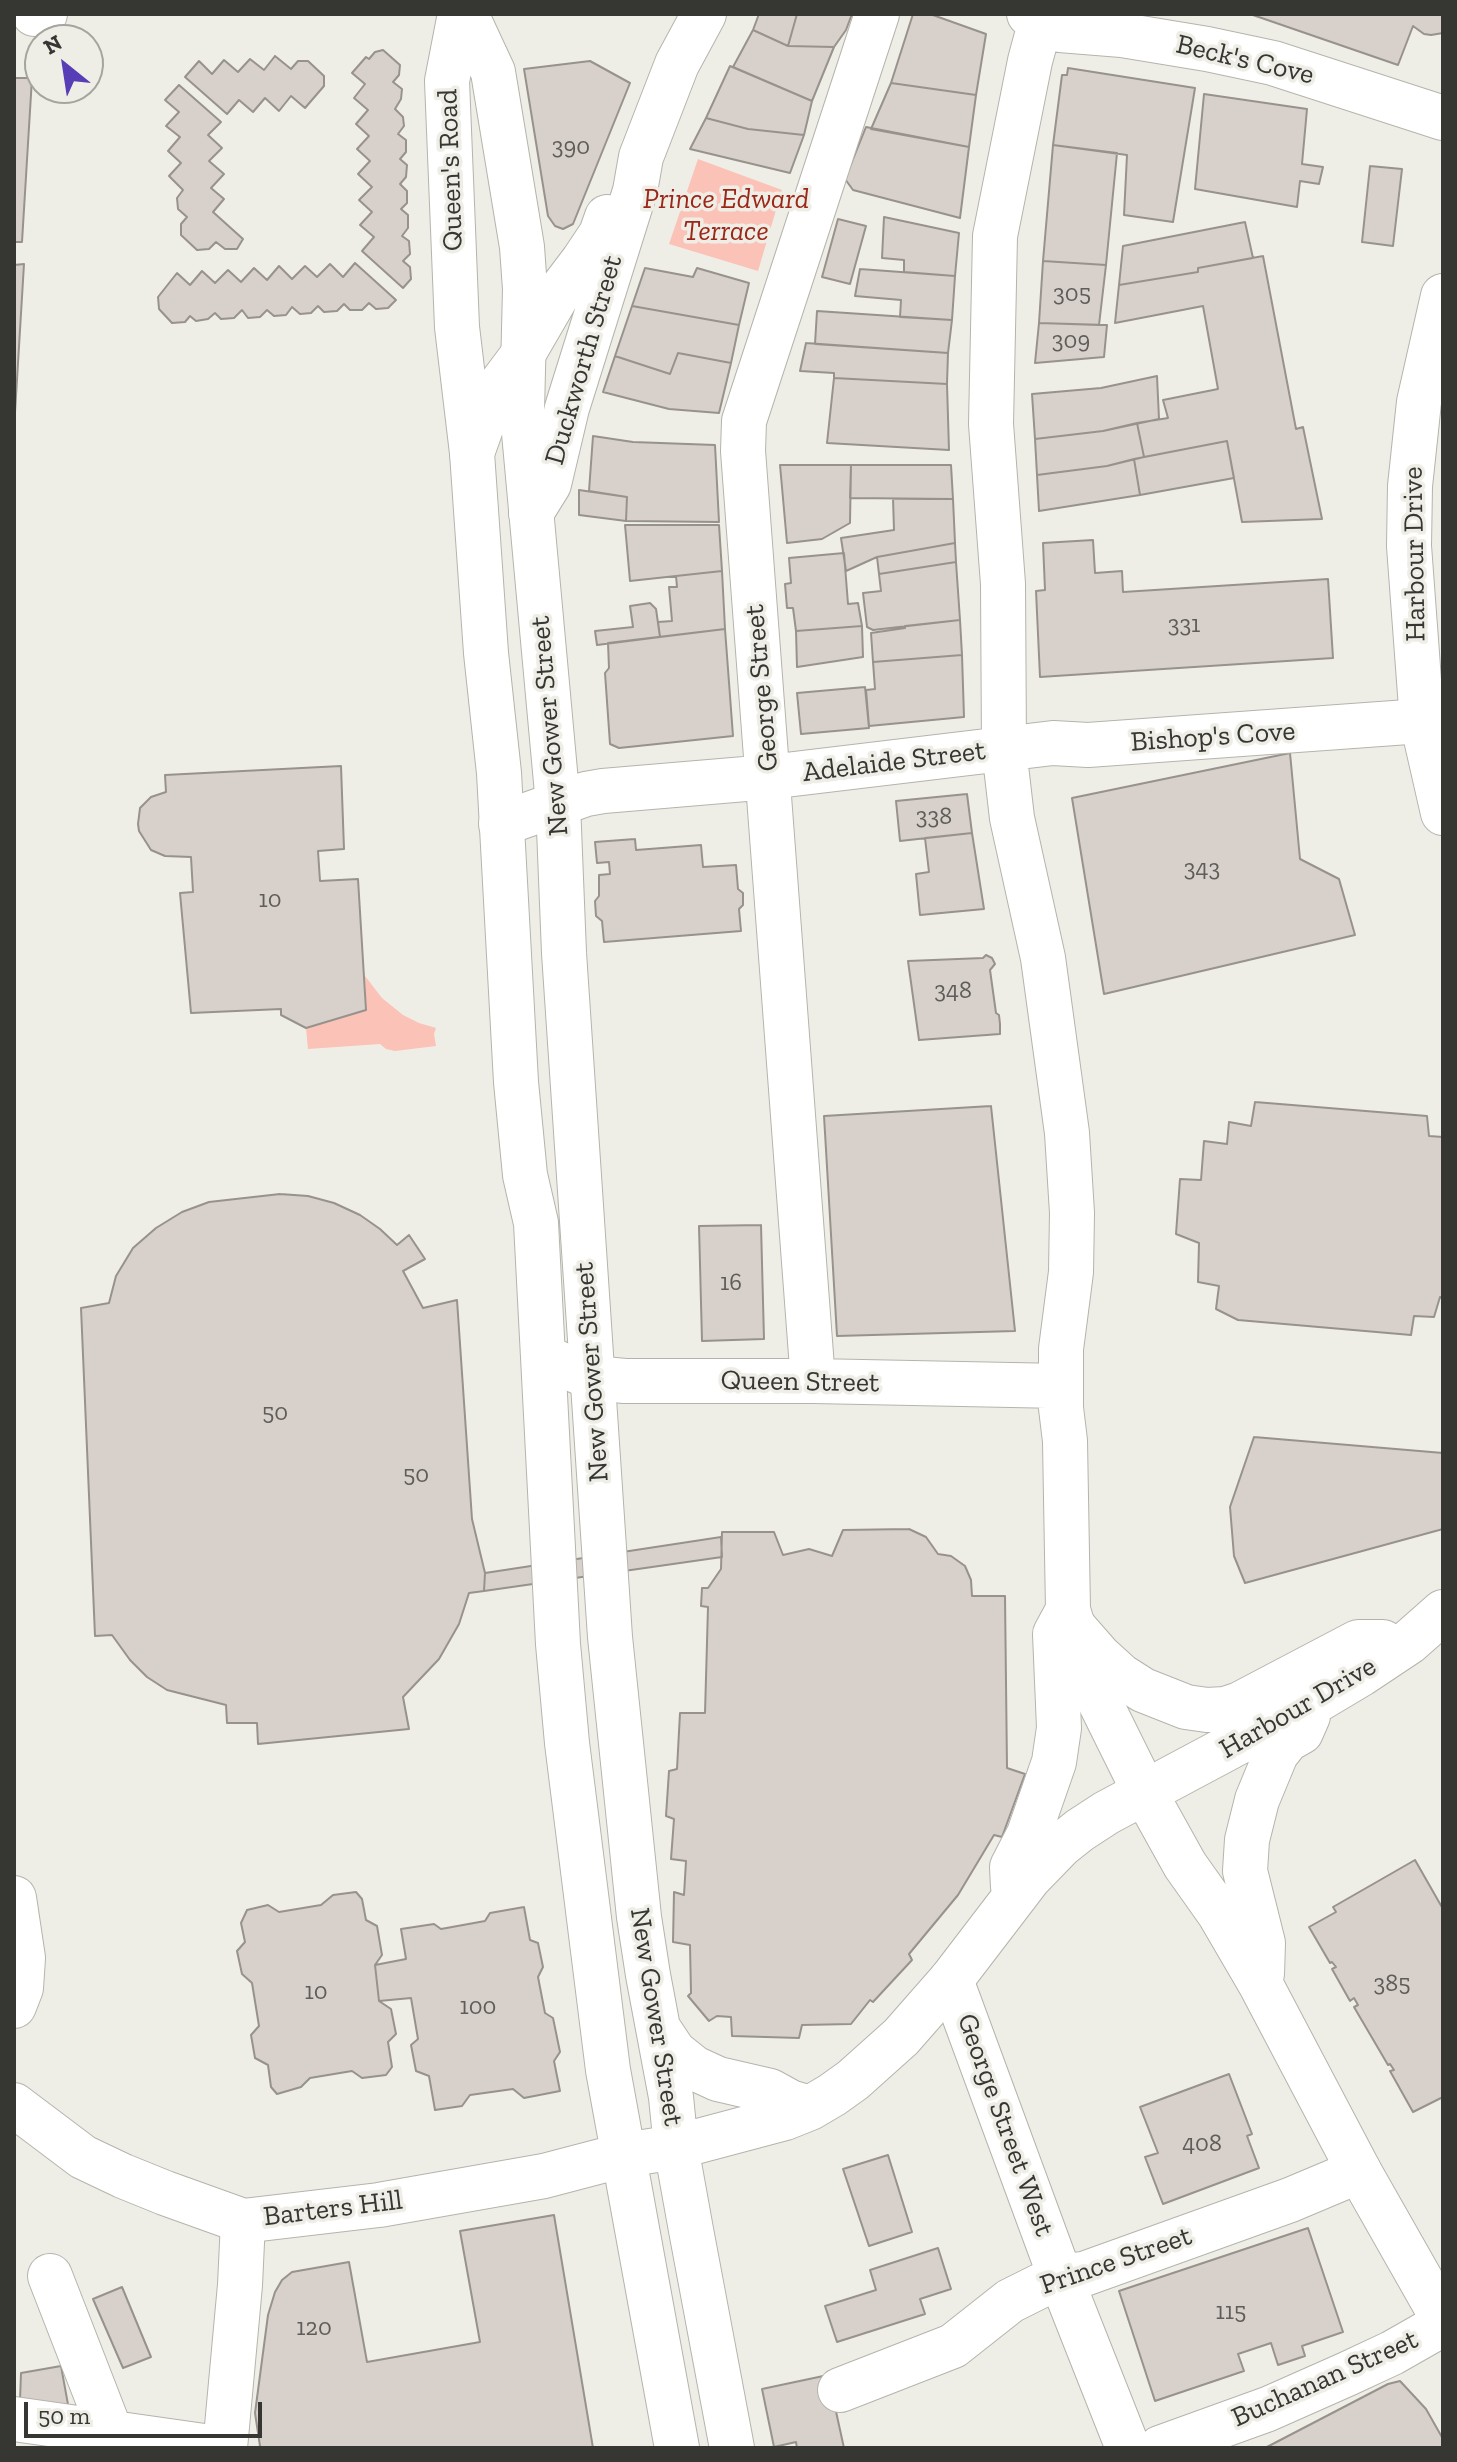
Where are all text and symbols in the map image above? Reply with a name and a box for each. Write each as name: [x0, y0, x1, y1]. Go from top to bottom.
north arrow: [24, 24, 104, 104]
street label: Beck's Cove: [1173, 28, 1317, 92]
text: N: [39, 29, 67, 60]
street label: Queen's Road: [431, 88, 471, 252]
house number: 390: [552, 133, 590, 161]
park label: Prince Edward Terrace: [643, 183, 809, 249]
street label: Duckworth Street: [538, 251, 630, 469]
house number: 305: [1053, 280, 1091, 308]
house number: 309: [1052, 327, 1090, 355]
street label: Harbour Drive: [1397, 466, 1433, 642]
street label: George Street: [738, 603, 786, 773]
house number: 331: [1168, 611, 1200, 639]
street label: New Gower Street: [524, 615, 576, 837]
street label: Bishop's Cove: [1129, 714, 1297, 760]
street label: Adelaide Street: [801, 734, 987, 790]
house number: 338: [916, 803, 952, 831]
house number: 343: [1184, 855, 1220, 883]
house number: 10: [258, 886, 282, 914]
house number: 348: [934, 977, 972, 1005]
street label: New Gower Street: [568, 1261, 616, 1483]
house number: 16: [720, 1269, 742, 1297]
street label: Queen Street: [720, 1364, 880, 1400]
house number: 50: [262, 1399, 288, 1427]
house number: 50: [403, 1461, 429, 1489]
street label: Harbour Drive: [1214, 1650, 1382, 1766]
street label: New Gower Street: [622, 1906, 690, 2128]
house number: 385: [1374, 1970, 1410, 1998]
house number: 10: [304, 1978, 328, 2006]
house number: 100: [460, 1993, 496, 2021]
street label: George Street West: [949, 2009, 1061, 2241]
house number: 408: [1182, 2130, 1222, 2158]
street label: Barters Hill: [261, 2184, 405, 2234]
street label: Prince Street: [1036, 2219, 1196, 2303]
house number: 115: [1216, 2298, 1246, 2326]
house number: 120: [296, 2314, 332, 2342]
street label: Buchanan Street: [1227, 2323, 1423, 2435]
scale bar: [28, 2386, 266, 2436]
text: 50 m: [38, 2401, 90, 2430]

